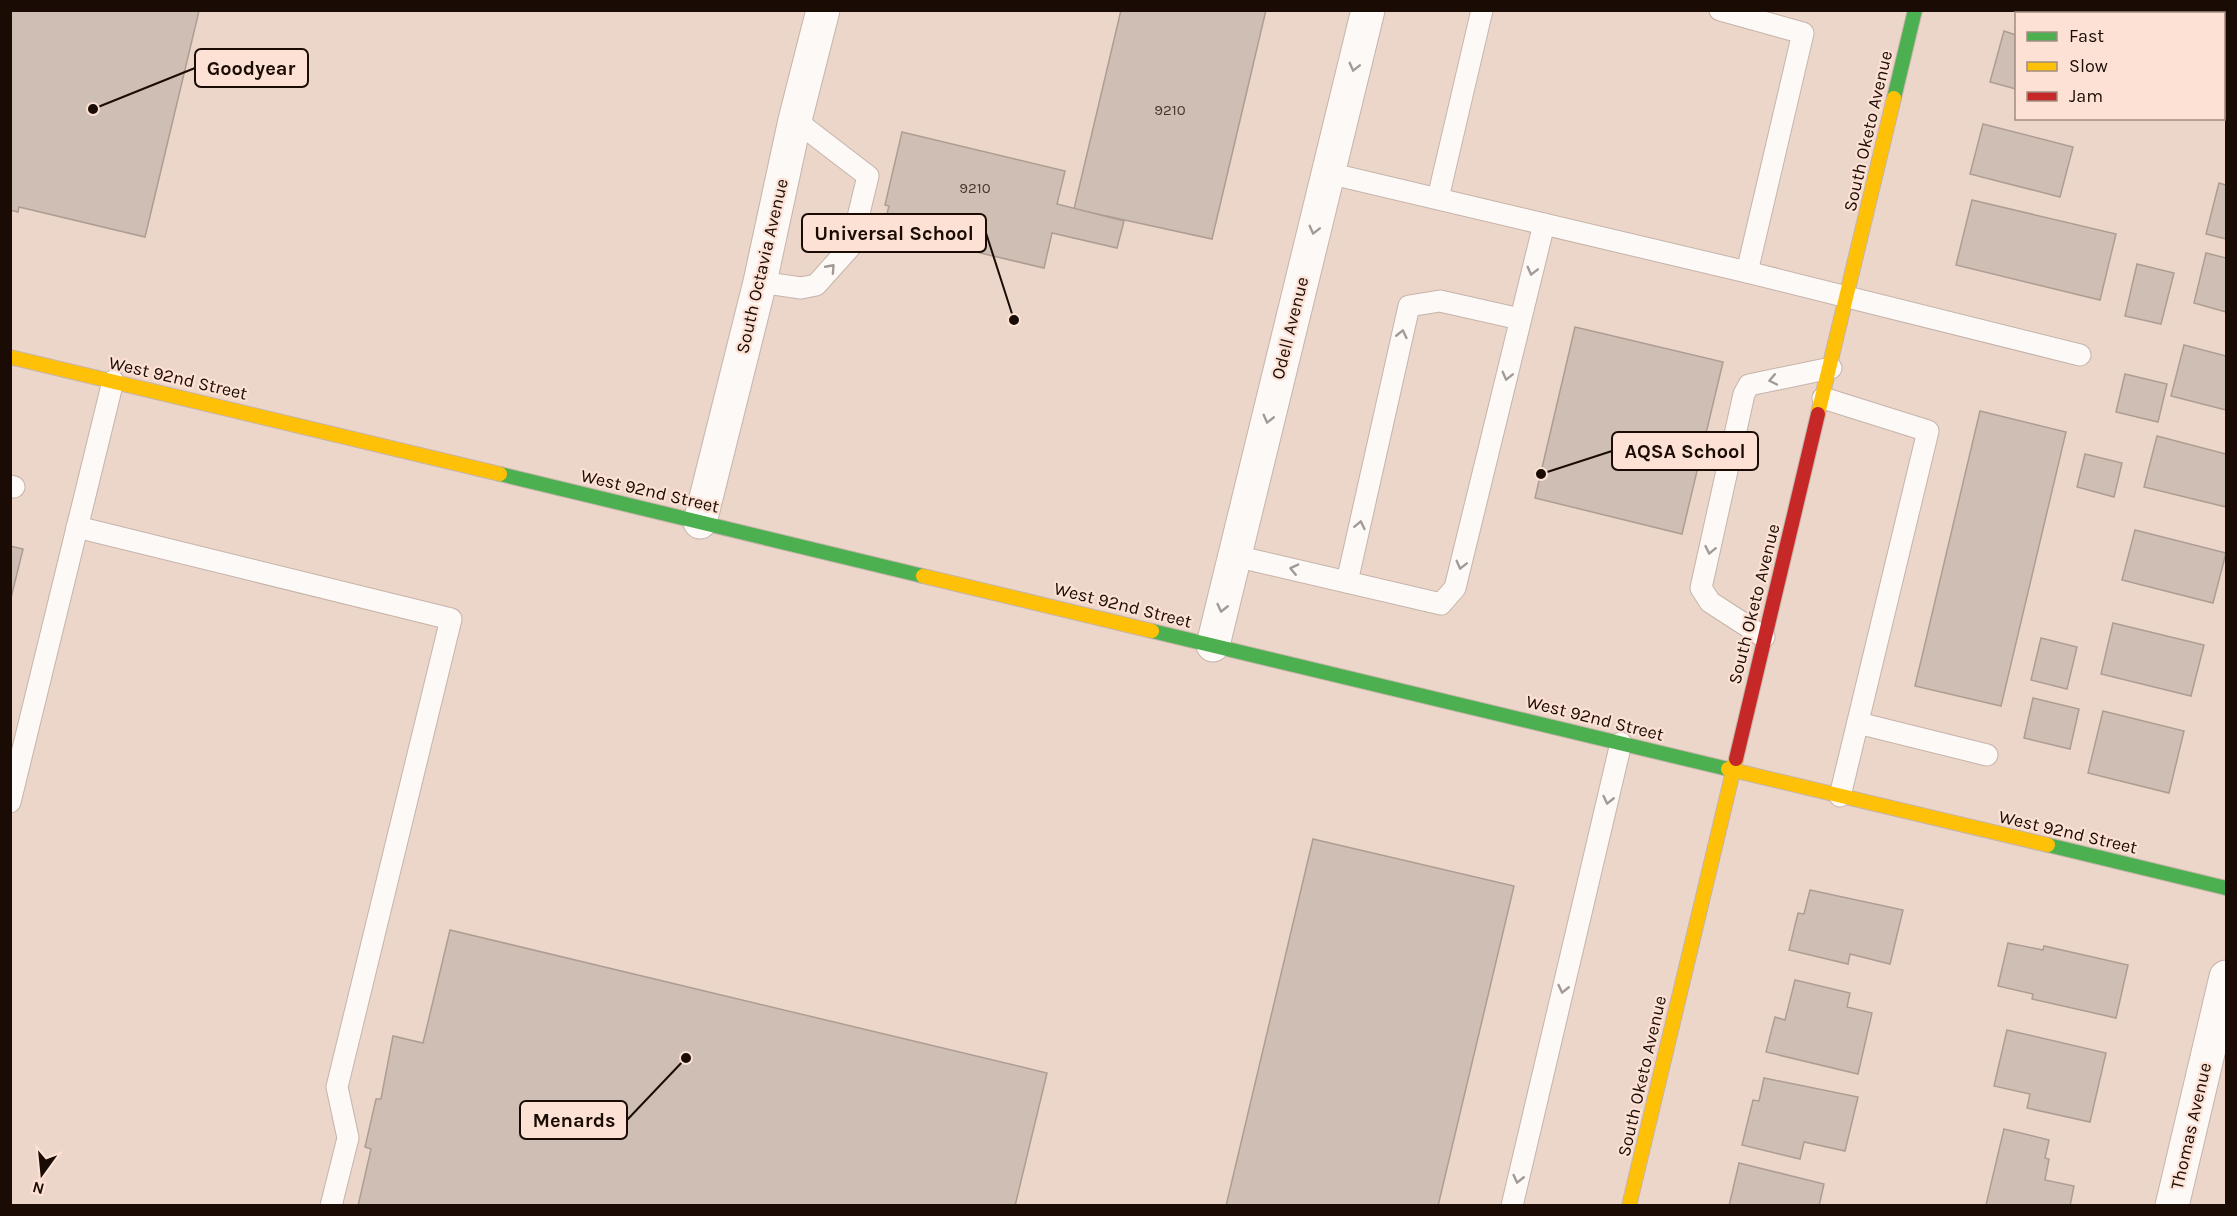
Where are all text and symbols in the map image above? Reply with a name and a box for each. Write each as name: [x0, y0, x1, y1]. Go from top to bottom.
legend: [2015, 12, 2225, 120]
text: Fast: [2069, 25, 2104, 47]
street label: South Oketo Avenue: [1839, 48, 1897, 214]
callout: Goodyear: [195, 49, 308, 87]
text: Slow: [2069, 55, 2108, 77]
text: Goodyear: [207, 57, 295, 80]
one-way arrow: [1348, 62, 1361, 72]
text: Jam: [2069, 85, 2103, 107]
house number: 9210: [1154, 101, 1186, 119]
street label: South Octavia Avenue: [731, 176, 793, 356]
house number: 9210: [959, 179, 991, 197]
callout: Universal School: [802, 214, 986, 252]
text: Universal School: [814, 222, 974, 245]
one-way arrow: [1309, 224, 1322, 234]
one-way arrow: [824, 264, 835, 275]
one-way arrow: [1527, 266, 1540, 276]
street label: Odell Avenue: [1267, 274, 1313, 382]
one-way arrow: [1395, 329, 1408, 339]
street label: West 92nd Street: [107, 351, 250, 405]
one-way arrow: [1501, 371, 1514, 381]
one-way arrow: [1769, 372, 1779, 385]
one-way arrow: [1262, 414, 1275, 424]
callout: AQSA School: [1612, 432, 1758, 470]
text: AQSA School: [1624, 440, 1746, 463]
street label: West 92nd Street: [579, 464, 722, 518]
one-way arrow: [1353, 520, 1366, 530]
street label: South Oketo Avenue: [1723, 521, 1785, 687]
one-way arrow: [1704, 544, 1717, 554]
one-way arrow: [1455, 560, 1468, 570]
one-way arrow: [1290, 564, 1300, 577]
street label: West 92nd Street: [1052, 577, 1194, 633]
one-way arrow: [1216, 603, 1229, 613]
street label: West 92nd Street: [1524, 690, 1666, 746]
one-way arrow: [1602, 794, 1615, 804]
street label: West 92nd Street: [1997, 805, 2140, 859]
one-way arrow: [1557, 984, 1570, 994]
street label: South Oketo Avenue: [1613, 993, 1671, 1159]
street label: Thomas Avenue: [2166, 1060, 2216, 1192]
callout: Menards: [520, 1101, 627, 1139]
text: Menards: [533, 1109, 615, 1132]
north arrow: [12, 1144, 72, 1204]
one-way arrow: [1513, 1174, 1526, 1184]
text: N: [30, 1177, 46, 1199]

